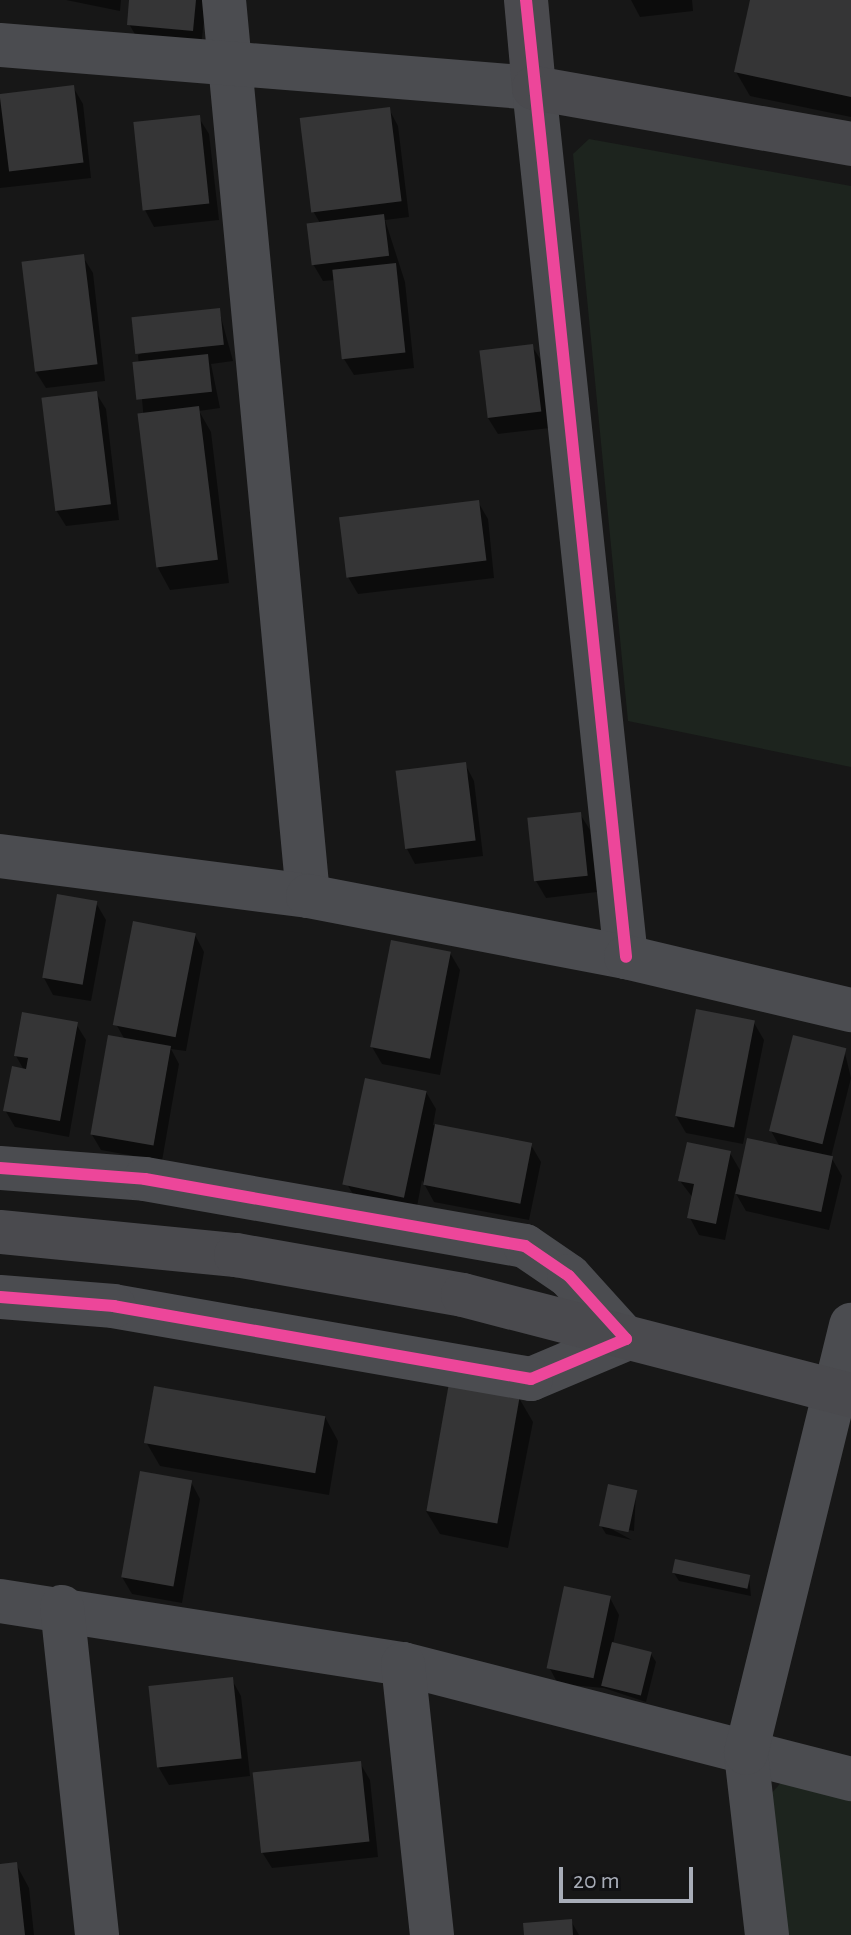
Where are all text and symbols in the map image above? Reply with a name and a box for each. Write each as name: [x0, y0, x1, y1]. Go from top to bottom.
scale bar: [563, 1851, 697, 1901]
text: 20 m: [573, 1869, 620, 1893]

